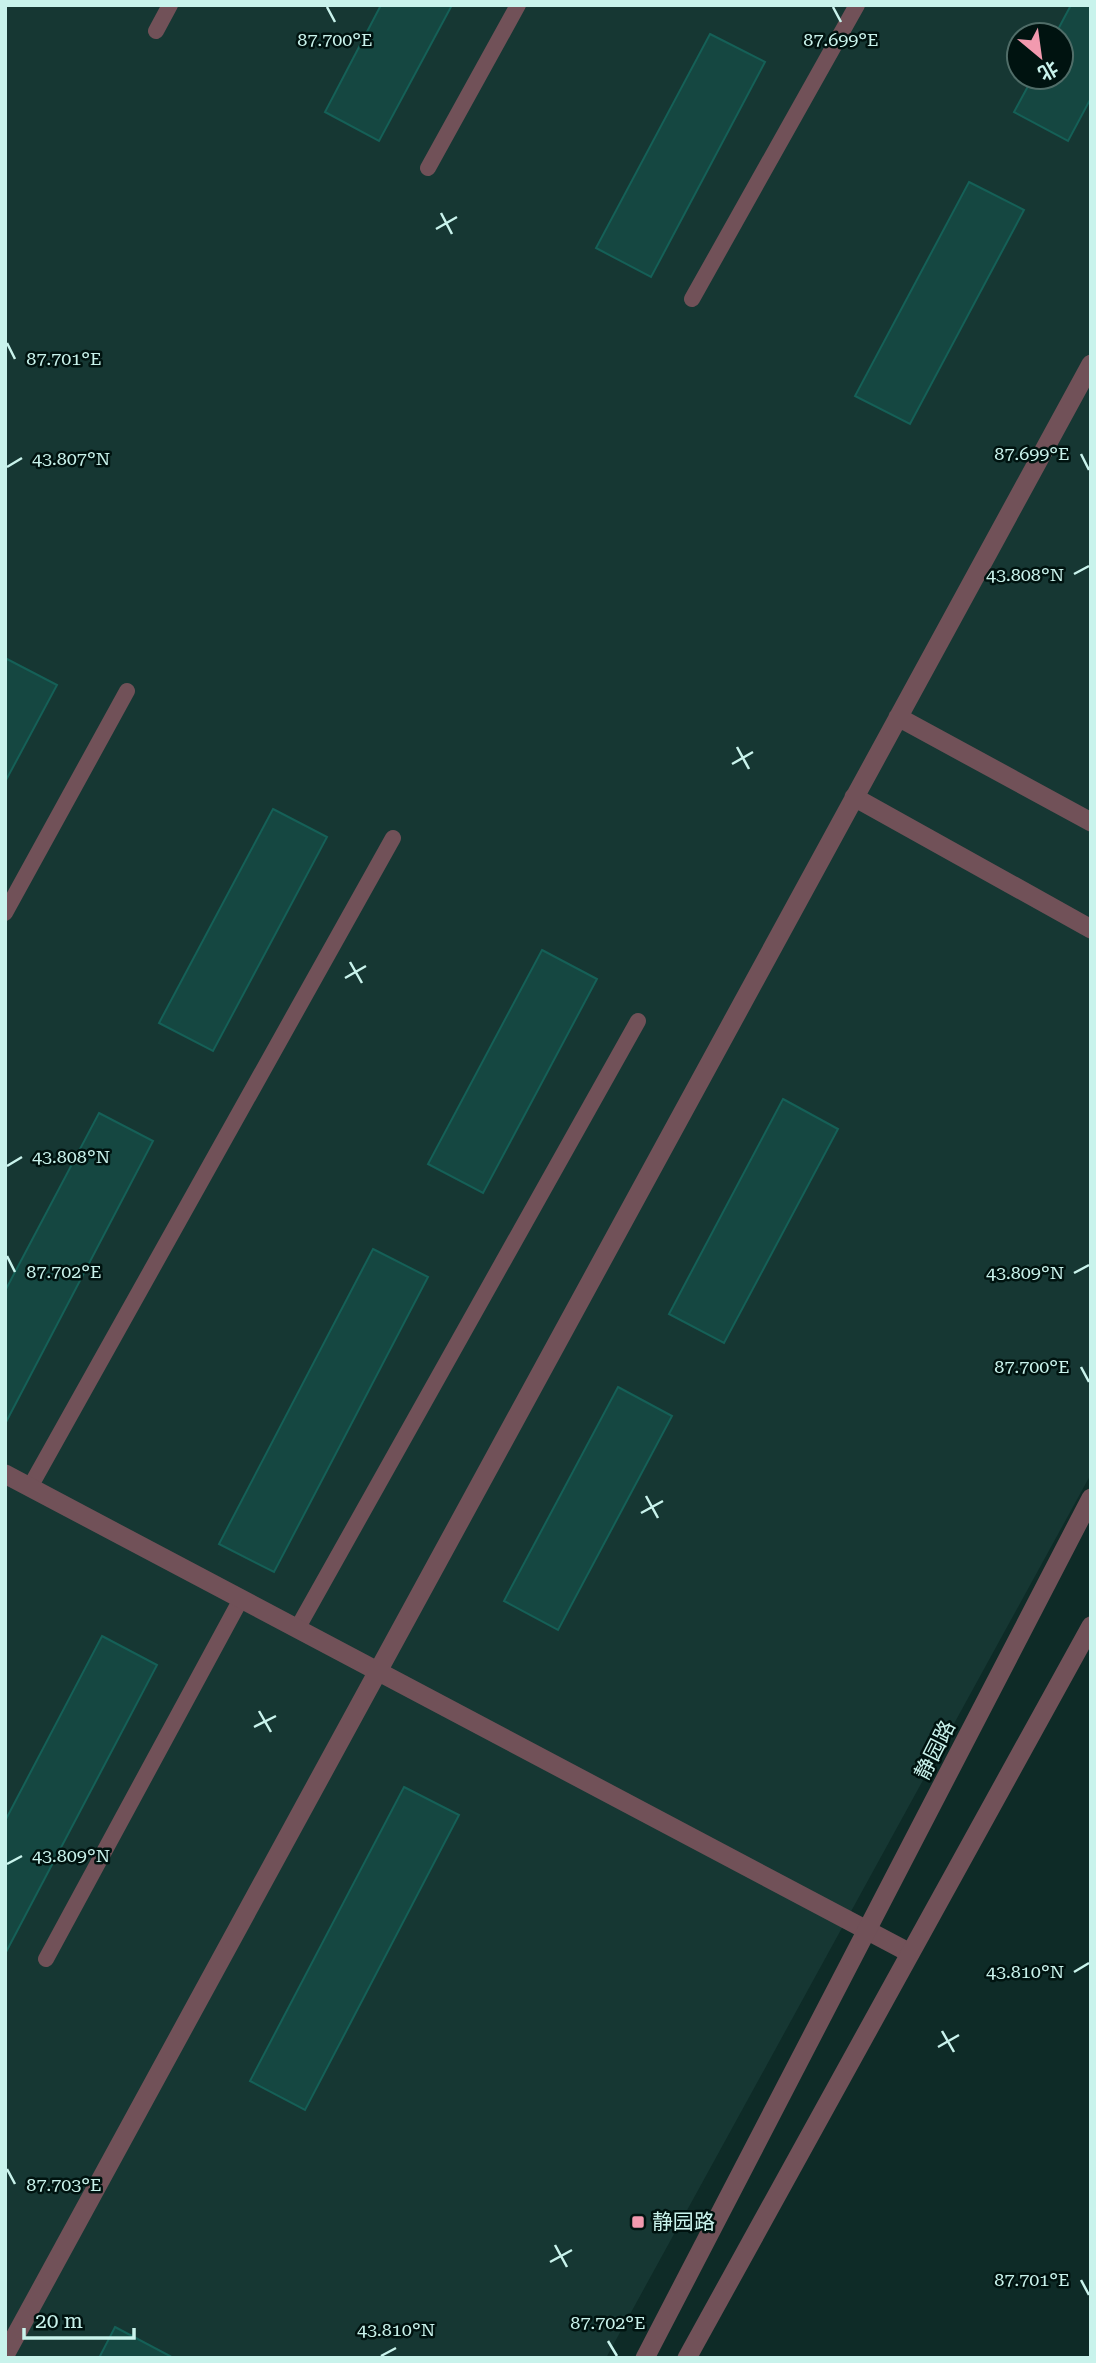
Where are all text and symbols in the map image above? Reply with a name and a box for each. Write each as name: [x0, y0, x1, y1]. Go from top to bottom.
north arrow: [1005, 21, 1075, 91]
text: 87.700°E: [297, 29, 373, 50]
text: 87.699°E: [803, 29, 879, 50]
text: 北: [1034, 56, 1062, 85]
text: 87.701°E: [26, 348, 102, 369]
text: 87.699°E: [994, 443, 1070, 464]
text: 43.807°N: [32, 448, 110, 469]
text: 43.808°N: [986, 564, 1064, 585]
text: 43.808°N: [32, 1146, 110, 1167]
text: 87.702°E: [26, 1261, 102, 1282]
text: 43.809°N: [986, 1262, 1064, 1283]
text: 87.700°E: [994, 1356, 1070, 1377]
street label: 静园路: [910, 1716, 960, 1784]
text: 43.809°N: [32, 1845, 110, 1866]
text: 43.810°N: [986, 1961, 1064, 1982]
text: 87.703°E: [26, 2174, 102, 2195]
place label: 静园路: [652, 2210, 715, 2234]
marker: 静园路: [630, 2214, 646, 2230]
text: 87.701°E: [994, 2269, 1070, 2290]
scale bar: [24, 2296, 135, 2340]
text: 20 m: [35, 2309, 83, 2333]
text: 87.702°E: [570, 2312, 646, 2333]
text: 43.810°N: [357, 2319, 435, 2340]

